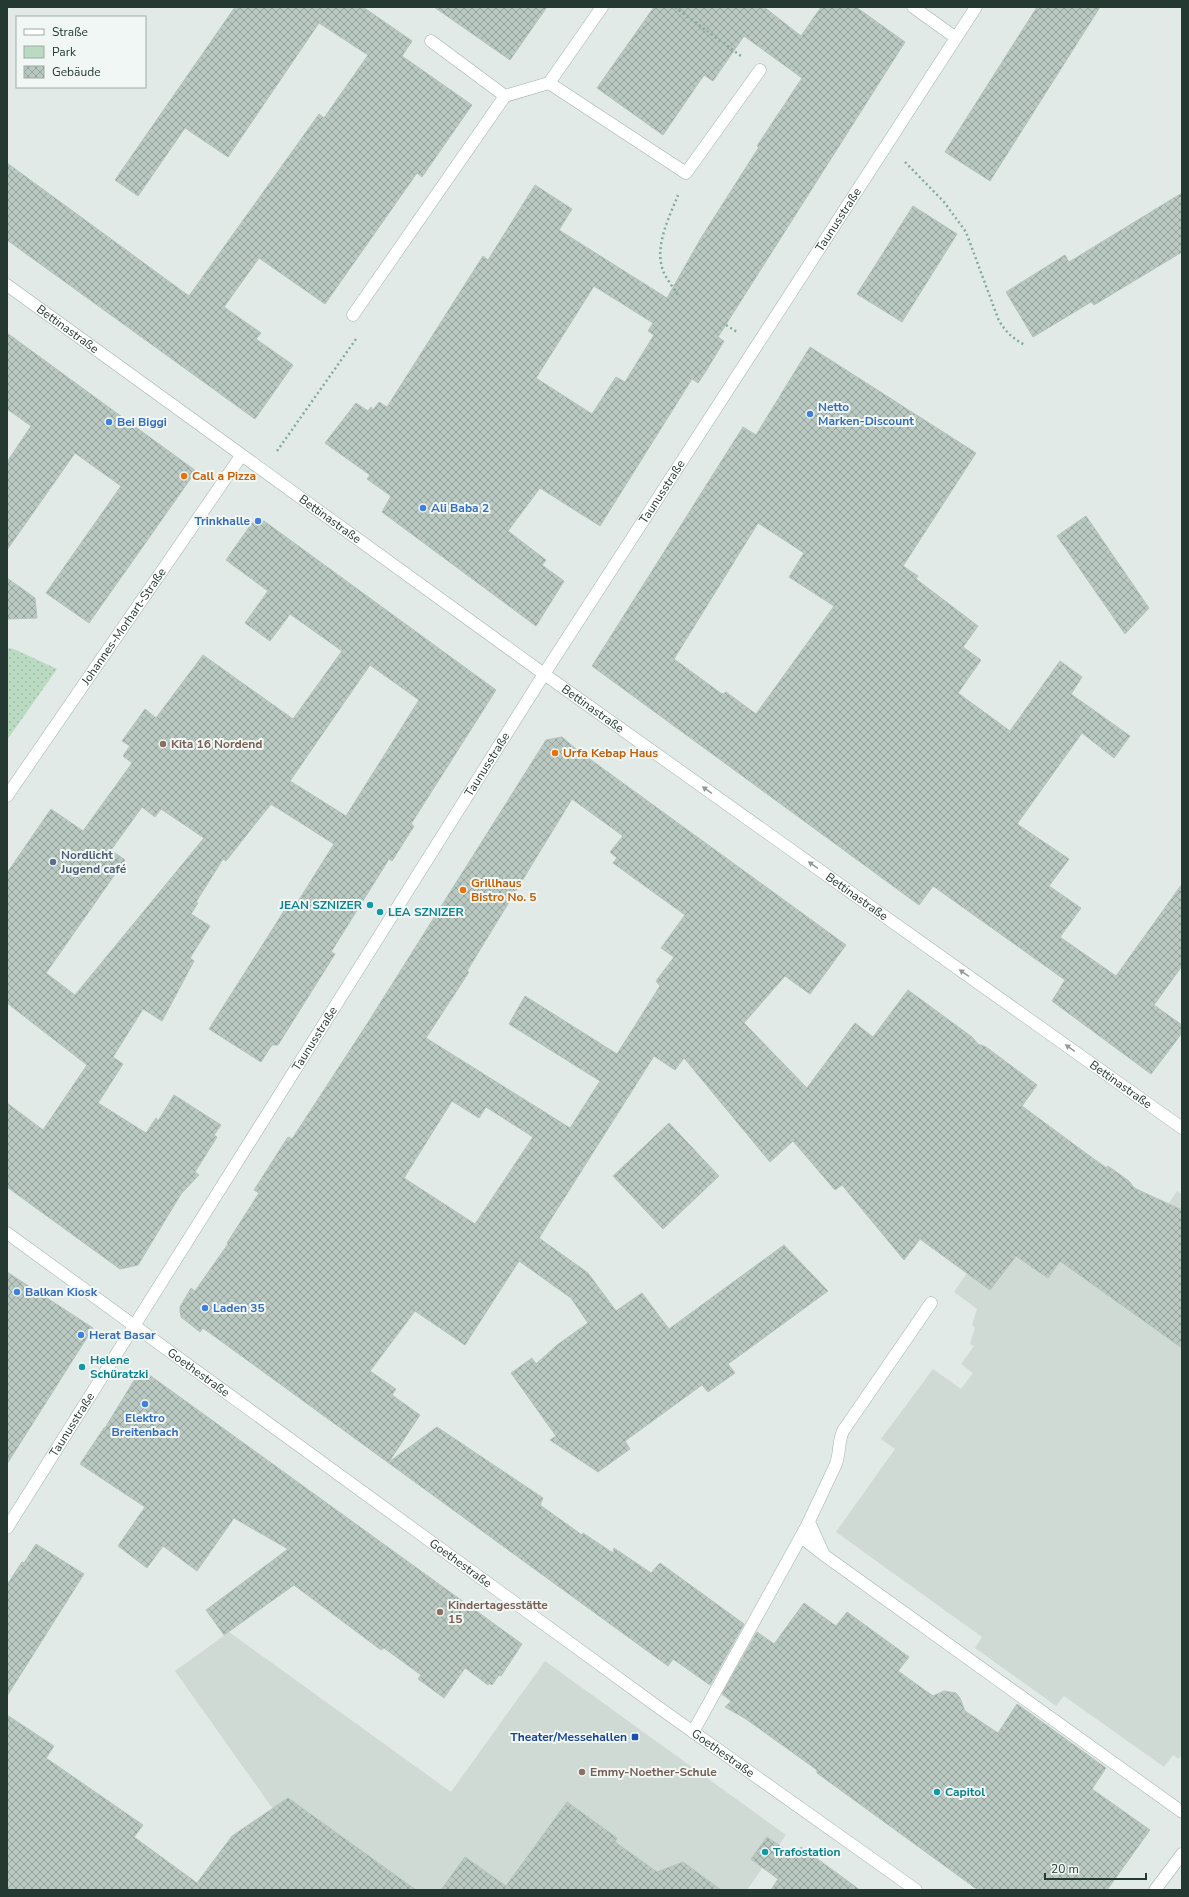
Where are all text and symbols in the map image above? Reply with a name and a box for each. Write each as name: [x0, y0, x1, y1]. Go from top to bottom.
legend: [16, 16, 146, 88]
text: Straße: [52, 24, 88, 40]
text: Park: [52, 44, 77, 60]
text: Gebäude: [52, 64, 101, 80]
street label: Taunusstraße: [812, 185, 865, 255]
street label: Bettinastraße: [33, 301, 102, 357]
place label: Netto Marken-Discount: [818, 399, 914, 429]
marker: Netto Marken-Discount: [805, 409, 815, 419]
place label: Bei Biggi: [117, 414, 167, 430]
marker: Bei Biggi: [104, 417, 114, 427]
street label: Taunusstraße: [635, 457, 689, 527]
place label: Call a Pizza: [192, 468, 256, 484]
marker: Call a Pizza: [179, 471, 189, 481]
street label: Bettinastraße: [296, 491, 364, 547]
place label: Ali Baba 2: [431, 500, 489, 516]
marker: Ali Baba 2: [418, 503, 428, 513]
place label: Trinkhalle: [195, 513, 250, 529]
marker: Trinkhalle: [253, 516, 263, 526]
street label: Johannes-Morhart-Straße: [77, 565, 170, 689]
street label: Bettinastraße: [558, 681, 627, 736]
street label: Taunusstraße: [461, 729, 513, 800]
place label: Kita 16 Nordend: [171, 736, 263, 752]
marker: Kita 16 Nordend: [158, 739, 168, 749]
place label: Urfa Kebap Haus: [563, 745, 658, 761]
marker: Urfa Kebap Haus: [550, 748, 560, 758]
one-way arrow: [702, 786, 712, 794]
place label: Nordlicht Jugend café: [60, 847, 127, 877]
marker: Nordlicht Jugend café: [48, 857, 58, 867]
one-way arrow: [807, 861, 818, 869]
street label: Bettinastraße: [822, 869, 891, 924]
place label: Grillhaus Bistro No. 5: [471, 875, 537, 905]
marker: Grillhaus Bistro No. 5: [458, 885, 468, 895]
place label: JEAN SZNIZER: [279, 897, 363, 913]
marker: JEAN SZNIZER: [365, 900, 375, 910]
place label: LEA SZNIZER: [388, 904, 464, 920]
marker: LEA SZNIZER: [375, 907, 385, 917]
one-way arrow: [959, 969, 970, 977]
street label: Taunusstraße: [288, 1003, 341, 1074]
one-way arrow: [1065, 1044, 1076, 1052]
street label: Bettinastraße: [1086, 1057, 1155, 1112]
place label: Balkan Kiosk: [25, 1284, 98, 1300]
marker: Balkan Kiosk: [12, 1287, 22, 1297]
place label: Laden 35: [213, 1300, 265, 1316]
marker: Laden 35: [200, 1303, 210, 1313]
place label: Herat Basar: [89, 1327, 156, 1343]
marker: Herat Basar: [76, 1330, 86, 1340]
street label: Goethestraße: [164, 1344, 233, 1401]
place label: Helene Schüratzki: [90, 1352, 148, 1382]
marker: Helene Schüratzki: [77, 1362, 87, 1372]
street label: Taunusstraße: [46, 1390, 98, 1460]
marker: Elektro Breitenbach: [140, 1399, 150, 1409]
place label: Elektro Breitenbach: [112, 1410, 178, 1440]
street label: Goethestraße: [426, 1535, 495, 1591]
place label: Kindertagesstätte 15: [448, 1597, 548, 1627]
marker: Kindertagesstätte 15: [435, 1607, 445, 1617]
street label: Goethestraße: [688, 1725, 758, 1781]
place label: Theater/Messehallen: [510, 1729, 627, 1745]
marker: Theater/Messehallen: [630, 1732, 640, 1742]
place label: Emmy-Noether-Schule: [590, 1764, 717, 1780]
marker: Emmy-Noether-Schule: [577, 1767, 587, 1777]
place label: Capitol: [945, 1784, 985, 1800]
marker: Capitol: [932, 1787, 942, 1797]
place label: Trafostation: [773, 1844, 840, 1860]
marker: Trafostation: [760, 1847, 770, 1857]
scale bar: [1045, 1855, 1146, 1881]
text: 20 m: [1051, 1861, 1079, 1877]

